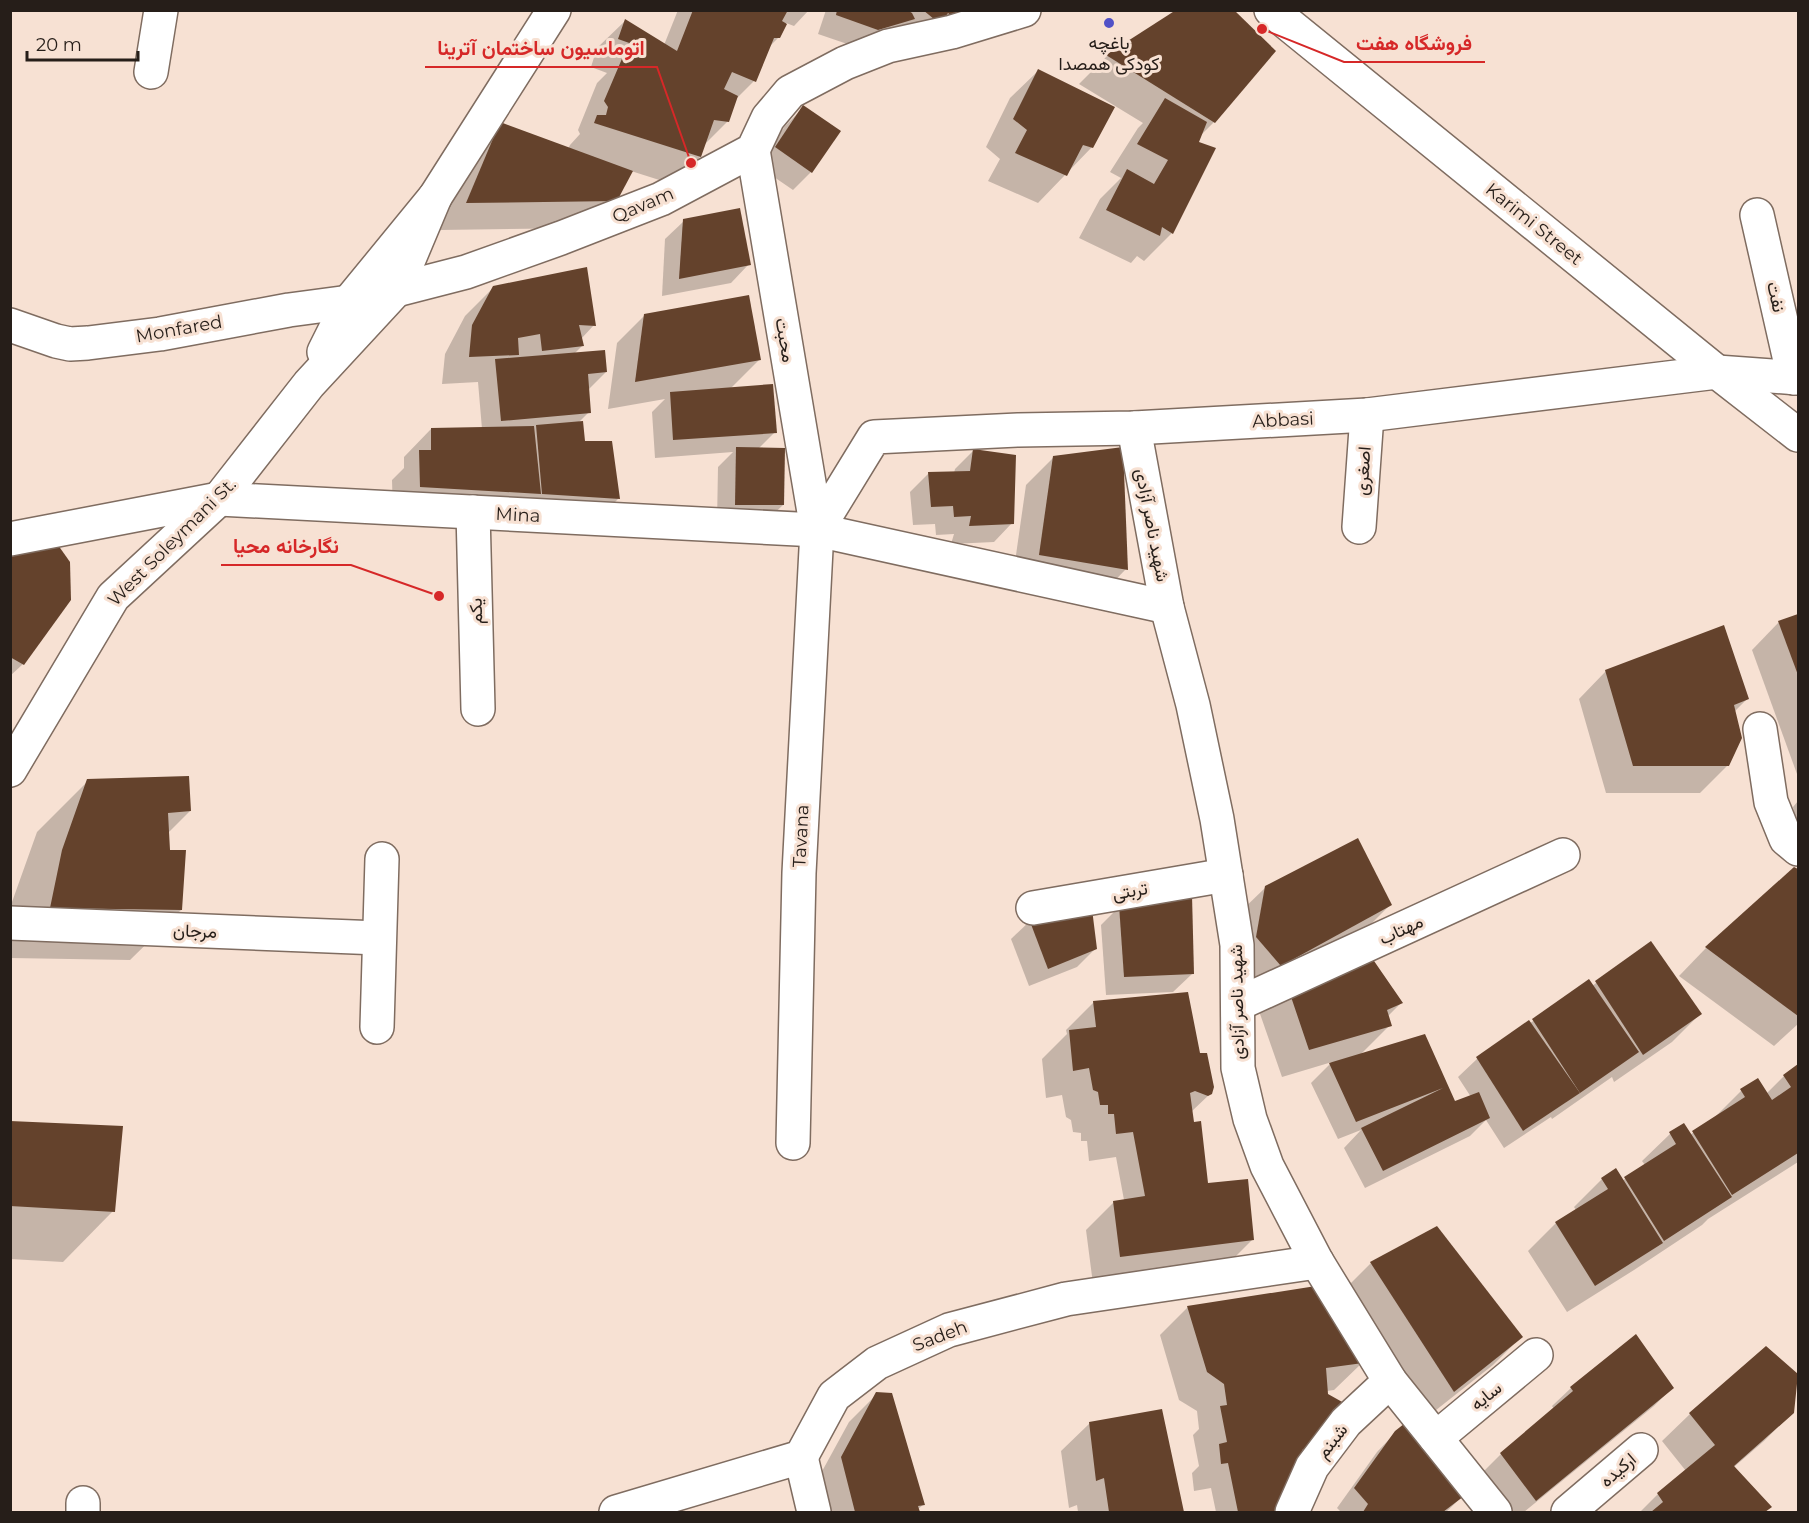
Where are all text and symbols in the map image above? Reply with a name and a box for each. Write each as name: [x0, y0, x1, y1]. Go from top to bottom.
marker: باغچه کودکی همصدا: [1102, 16, 1116, 30]
scale bar: [27, 24, 138, 62]
callout: فروشگاه هفت: [1344, 24, 1485, 62]
callout: اتوماسیون ساختمان آترینا: [425, 29, 657, 67]
text: فروشگاه هفت: [1356, 31, 1472, 56]
place label: باغچه کودکی همصدا: [1059, 32, 1159, 75]
text: 20 m: [36, 34, 82, 56]
text: اتوماسیون ساختمان آترینا: [437, 36, 645, 61]
street label: Karimi Street: [1481, 178, 1587, 270]
street label: Qavam: [609, 182, 677, 228]
street label: نفت: [1762, 280, 1790, 314]
street label: Monfared: [134, 311, 224, 347]
street label: محبت: [770, 316, 800, 364]
street label: Abbasi: [1252, 407, 1314, 433]
street label: اصغری: [1350, 446, 1376, 496]
street label: شهید ناصر آزادی: [1130, 466, 1174, 584]
street label: West Soleymani St.: [103, 473, 241, 611]
street label: Mina: [495, 503, 541, 527]
callout: نگارخانه محیا: [221, 527, 351, 565]
text: نگارخانه محیا: [233, 534, 339, 559]
street label: یکم: [465, 598, 488, 624]
street label: Tavana: [788, 804, 814, 868]
street label: تربتی: [1111, 877, 1149, 905]
street label: مهتاب: [1376, 910, 1426, 950]
street label: مرجان: [173, 919, 217, 943]
street label: شهید ناصر آزادی: [1225, 944, 1249, 1060]
street label: Sadeh: [909, 1316, 971, 1356]
street label: سایه: [1466, 1377, 1506, 1415]
street label: شبنم: [1312, 1419, 1353, 1463]
street label: ارکیده: [1595, 1448, 1641, 1492]

